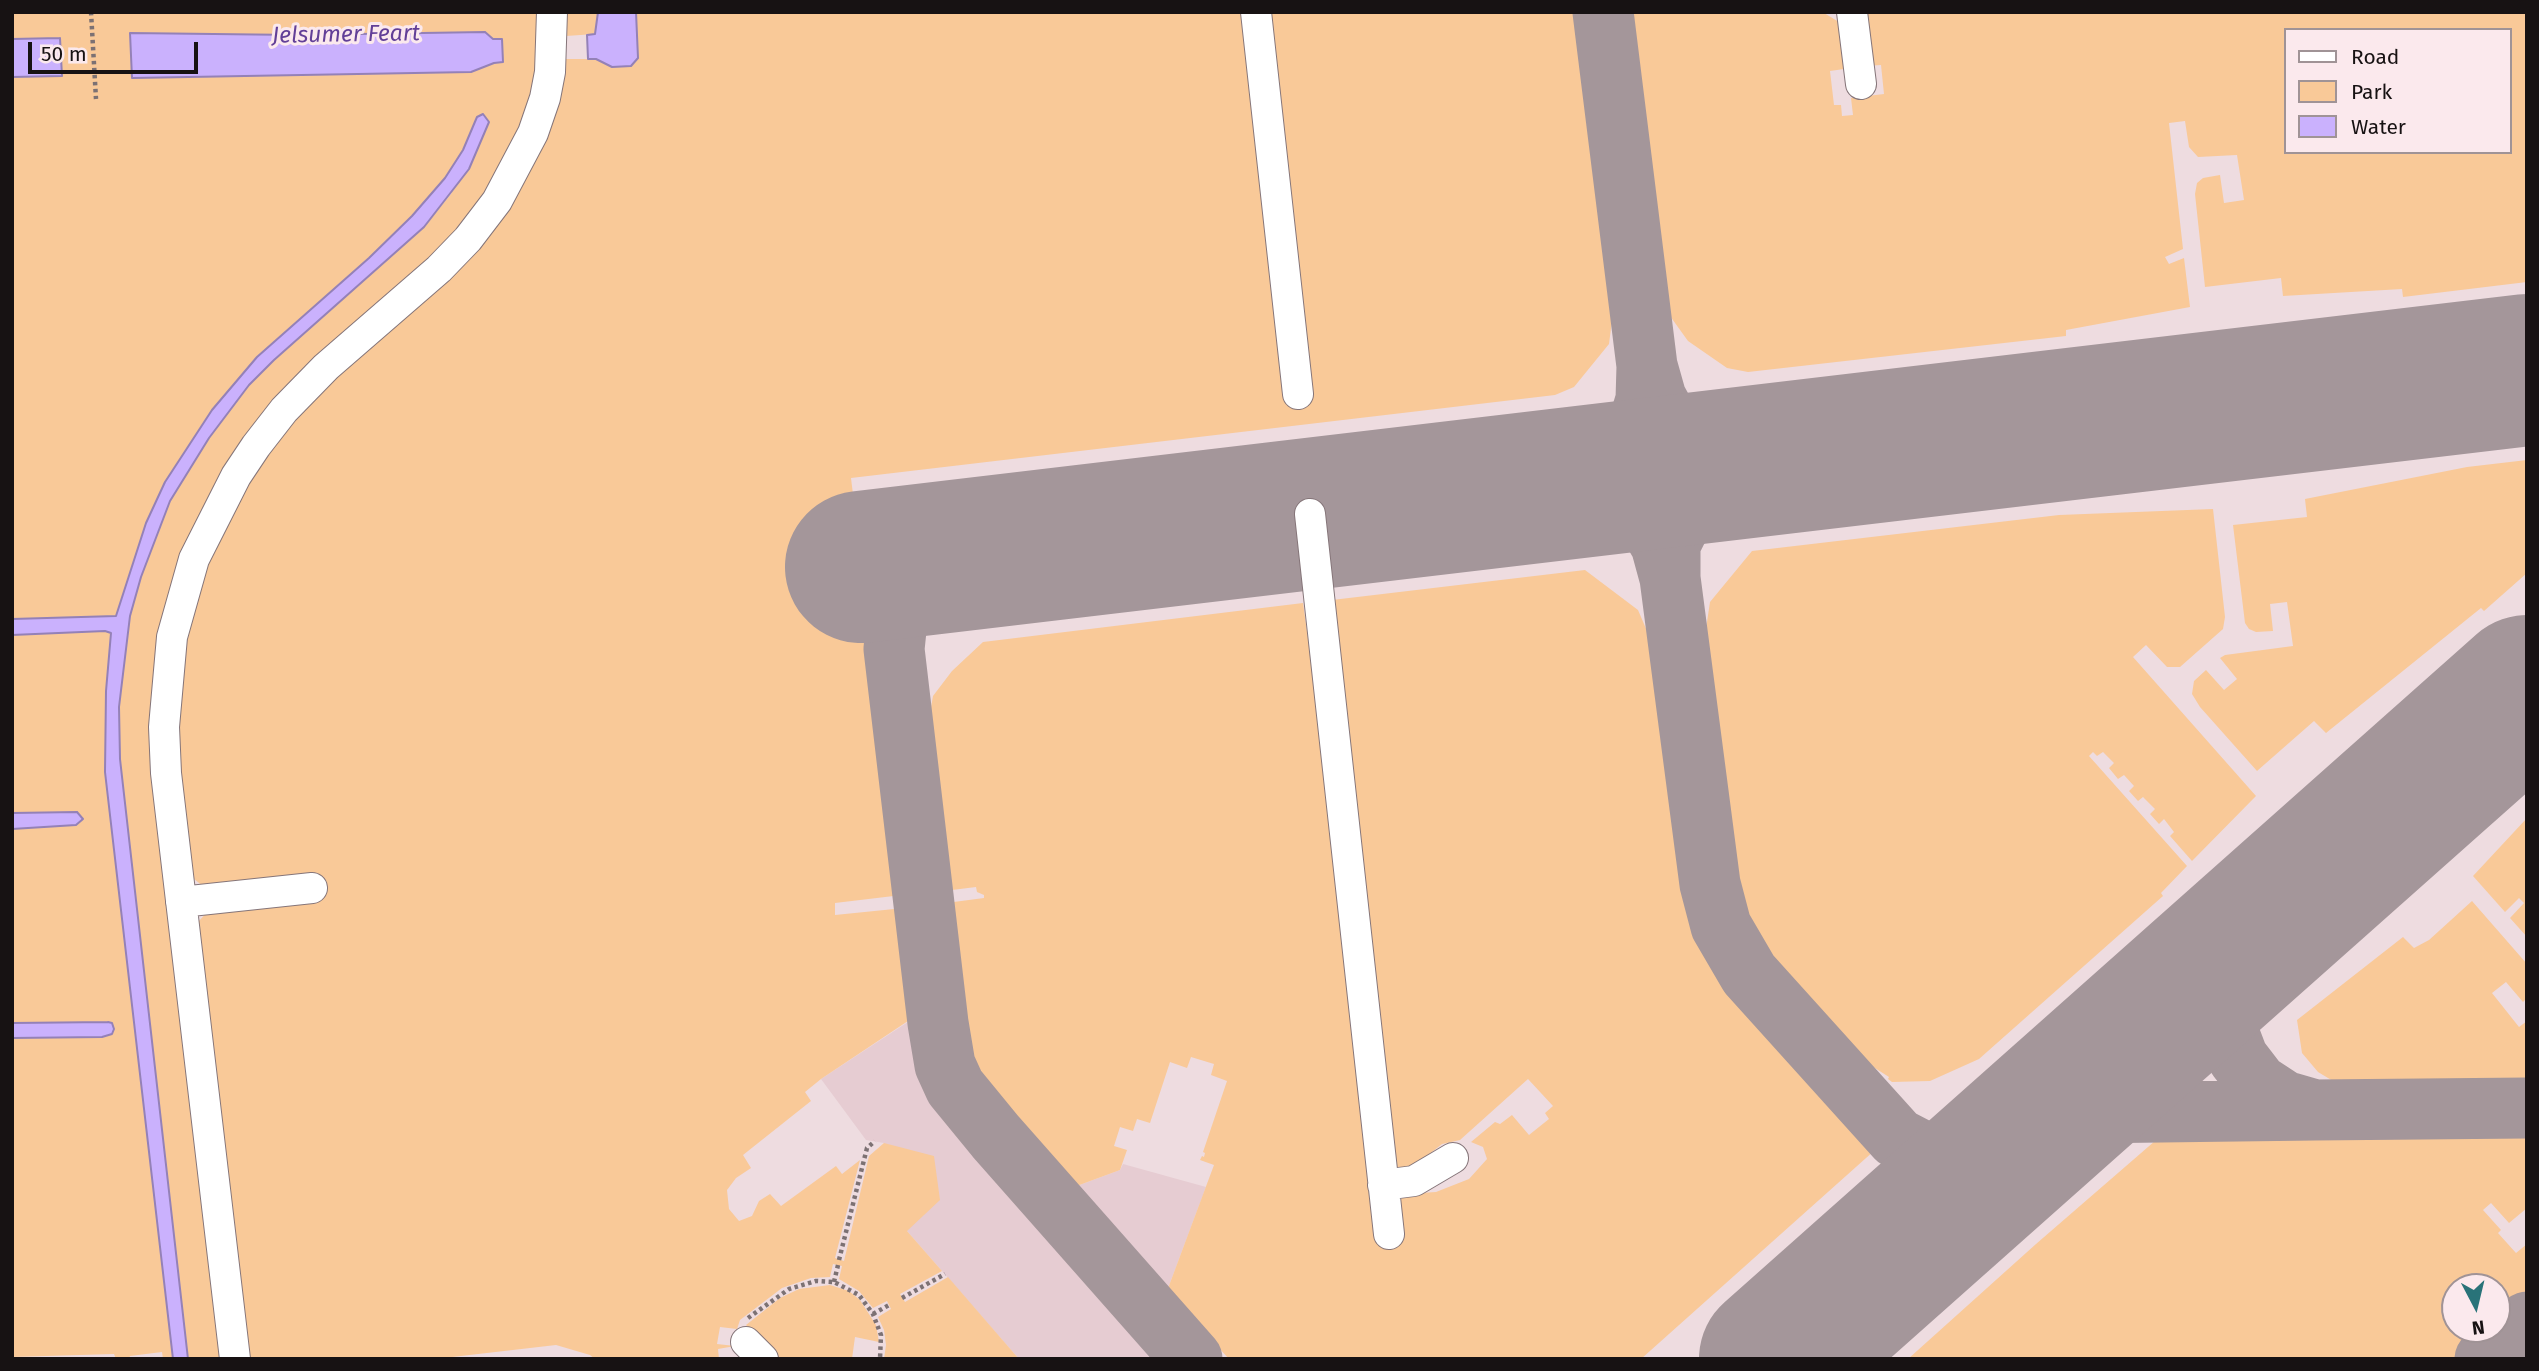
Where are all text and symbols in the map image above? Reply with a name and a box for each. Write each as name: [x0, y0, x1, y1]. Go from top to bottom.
water label: Jelsumer Feart: [272, 20, 420, 50]
scale bar: [32, 28, 201, 72]
legend: [2284, 28, 2511, 154]
text: 50 m: [41, 41, 87, 67]
text: Road: [2351, 44, 2399, 70]
text: Park: [2351, 79, 2392, 105]
text: Water: [2351, 114, 2406, 140]
north arrow: [2441, 1273, 2511, 1343]
text: N: [2471, 1315, 2486, 1340]

